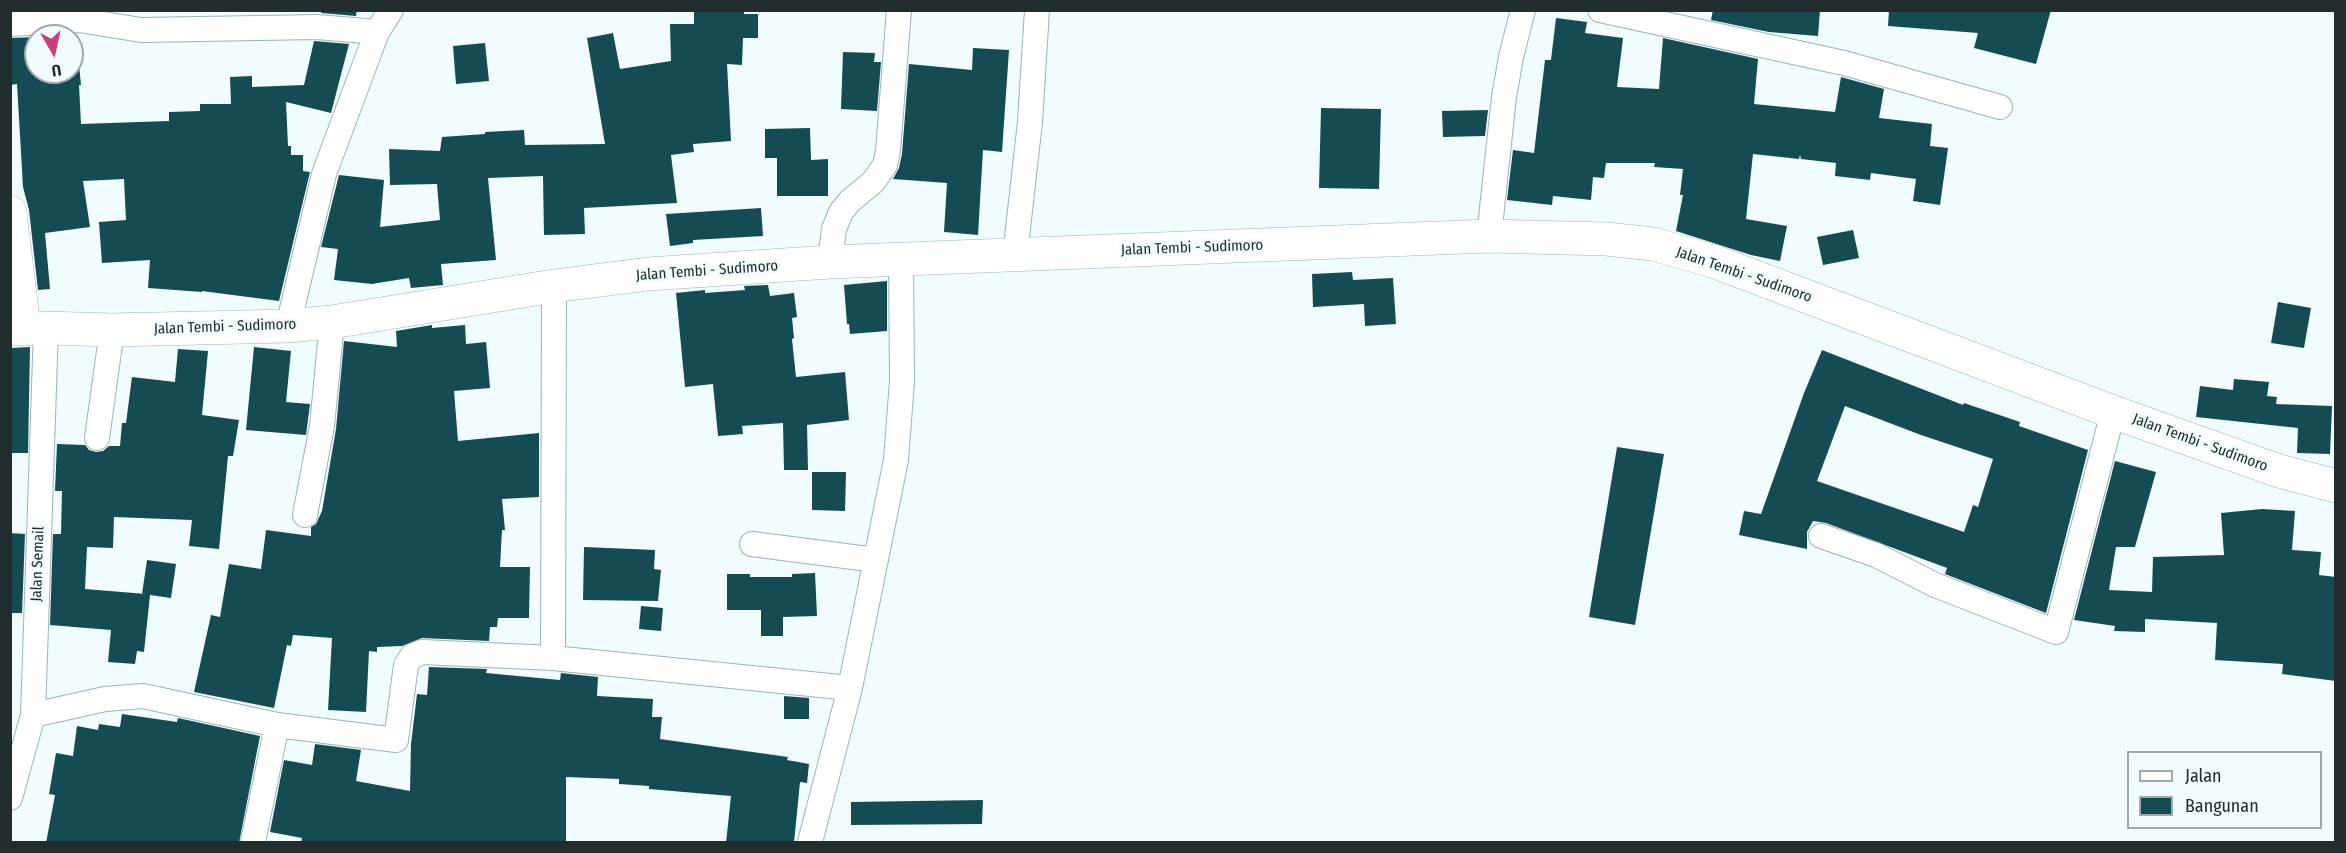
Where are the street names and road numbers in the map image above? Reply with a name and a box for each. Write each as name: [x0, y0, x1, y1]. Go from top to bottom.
street label: Jalan Tembi - Sudimoro: [1120, 237, 1264, 259]
street label: Jalan Tembi - Sudimoro: [1674, 243, 1814, 307]
street label: Jalan Tembi - Sudimoro: [635, 257, 779, 285]
street label: Jalan Tembi - Sudimoro: [153, 316, 297, 338]
street label: Jalan Tembi - Sudimoro: [2130, 410, 2270, 476]
street label: Jalan Semail: [28, 526, 48, 602]

